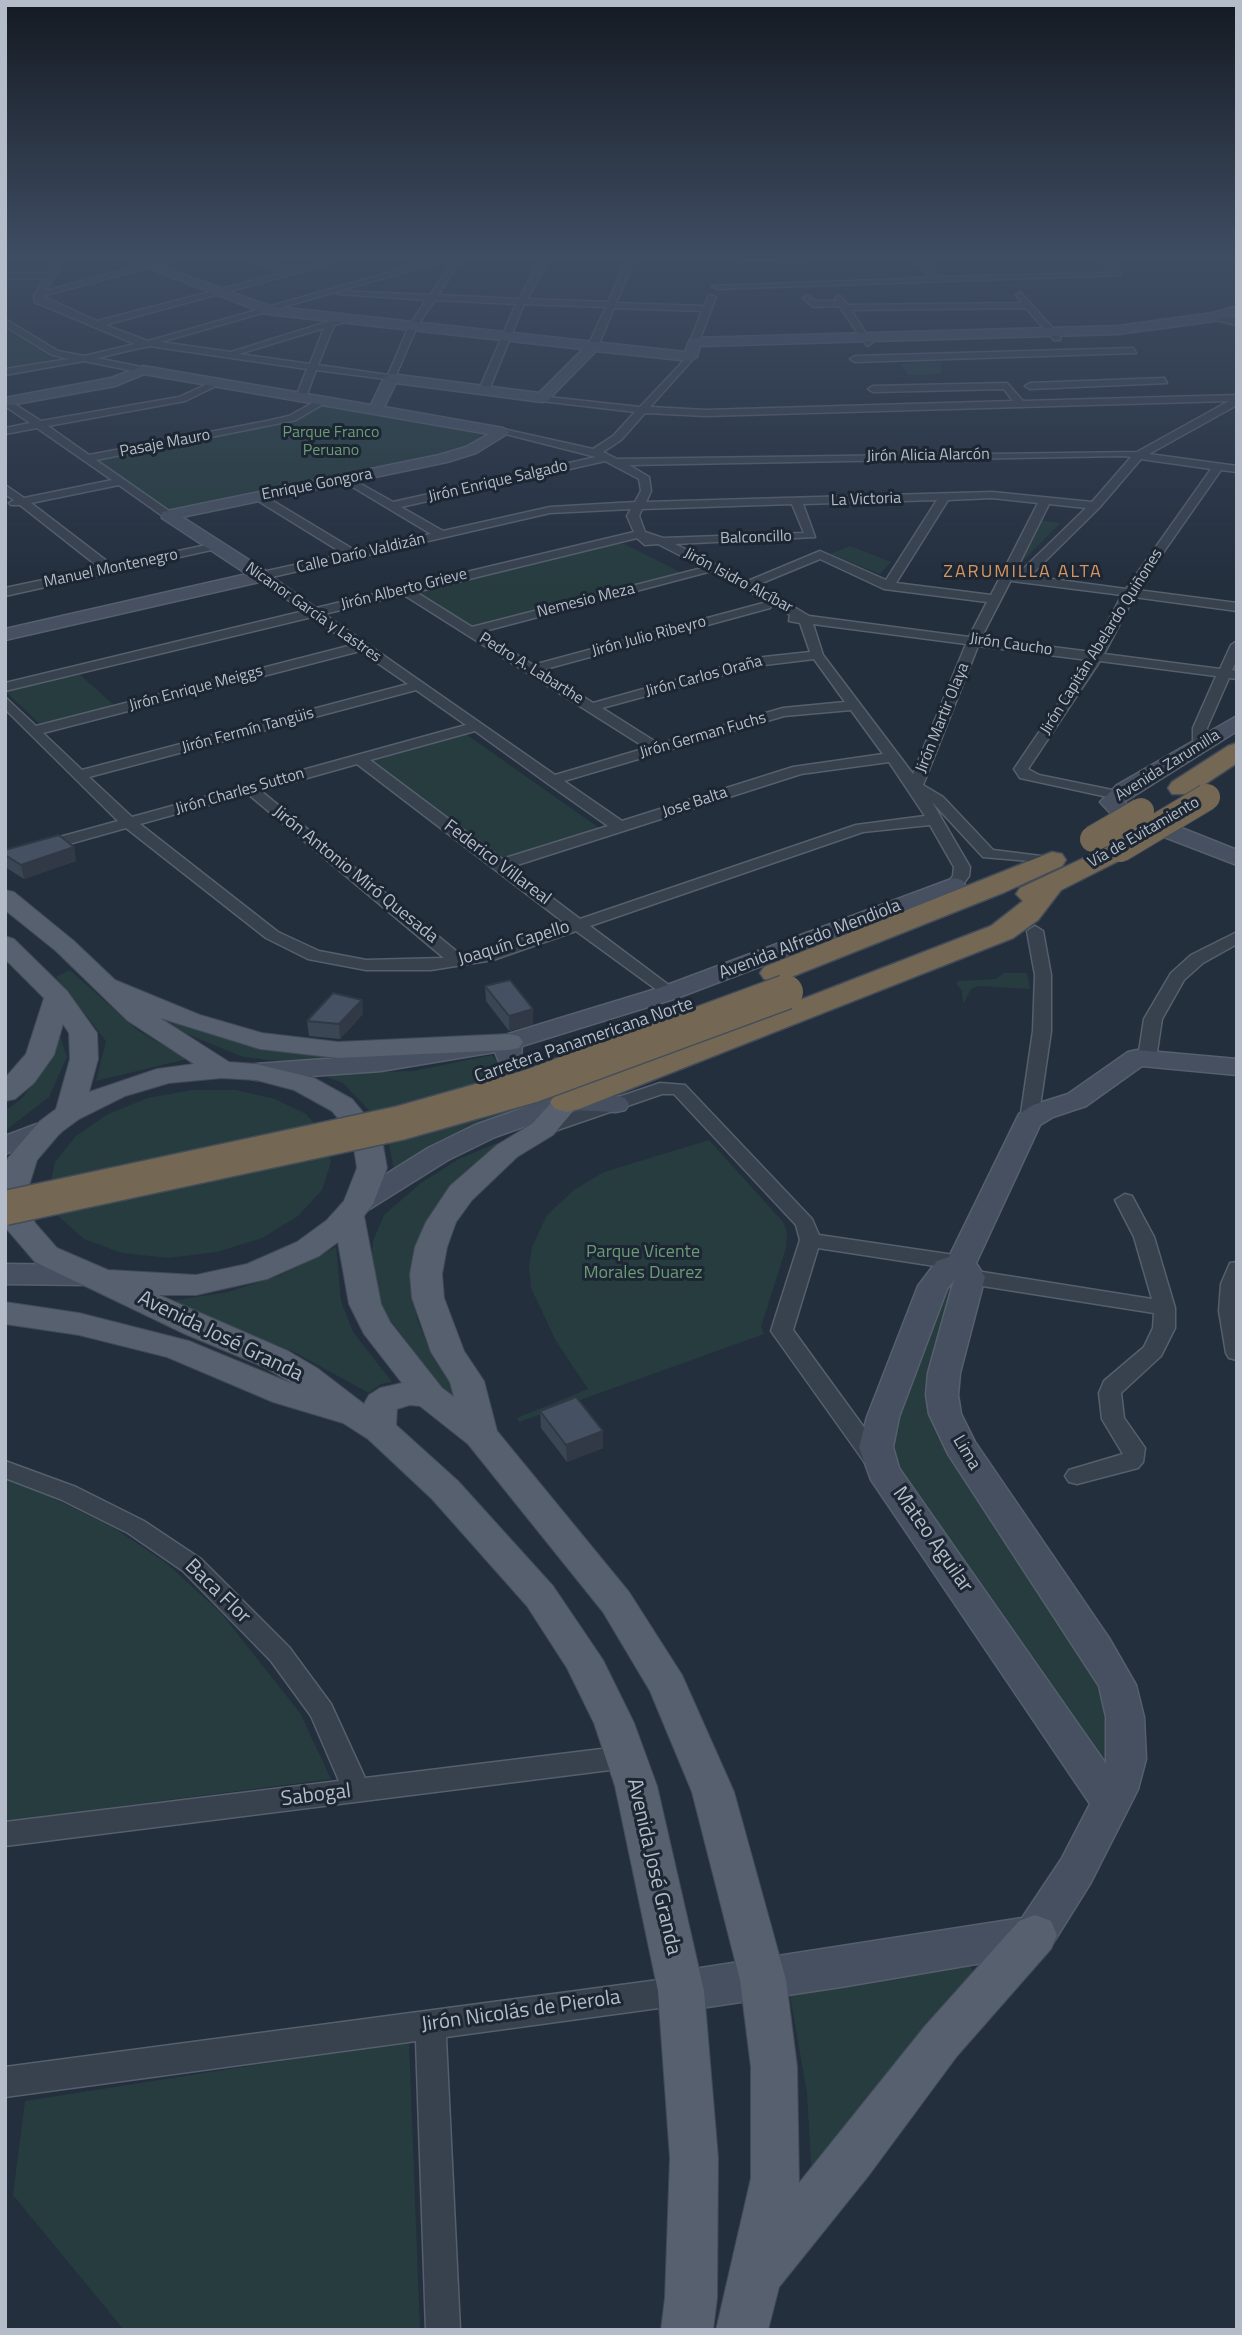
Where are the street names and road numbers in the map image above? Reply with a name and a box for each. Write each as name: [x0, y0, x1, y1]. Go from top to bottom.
street label: Pasaje Mauro: [118, 426, 212, 462]
street label: Jirón Alicia Alarcón: [866, 445, 990, 467]
street label: Jirón Enrique Salgado: [426, 457, 570, 507]
street label: Enrique Gongora: [260, 465, 374, 505]
street label: La Victoria: [831, 489, 901, 511]
street label: Balconcillo: [720, 527, 792, 549]
street label: Calle Darío Valdizán: [295, 530, 427, 578]
street label: Jirón Isidro Alcíbar: [680, 544, 796, 618]
street label: Manuel Montenegro: [42, 545, 180, 593]
street label: Jirón Capitán Abelardo Quiñones: [1037, 545, 1167, 739]
street label: Nicanor García y Lastres: [241, 559, 385, 667]
street label: Jirón Alberto Grieve: [339, 565, 469, 615]
street label: Nemesio Meza: [535, 580, 637, 622]
street label: Jirón Julio Ribeyro: [590, 613, 708, 661]
street label: Pedro A. Labarthe: [475, 629, 587, 709]
street label: Jirón Caucho: [968, 630, 1054, 660]
street label: Jirón Carlos Oraña: [643, 652, 765, 702]
street label: Jirón Martir Olaya: [912, 660, 974, 776]
street label: Jirón Enrique Meiggs: [127, 662, 265, 716]
street label: Jirón Fermín Tangüis: [180, 704, 316, 758]
street label: Jirón German Fuchs: [638, 709, 768, 763]
street label: Avenida Zarumilla: [1112, 726, 1224, 806]
street label: Jirón Charles Sutton: [173, 764, 307, 820]
street label: Jose Balta: [660, 783, 730, 823]
street label: Vía de Evitamiento: [1085, 793, 1203, 873]
street label: Jirón Antonio Miró Quesada: [268, 802, 442, 948]
street label: Federico Villareal: [439, 816, 555, 910]
street label: Avenida Alfredo Mendiola: [716, 895, 904, 985]
street label: Joaquín Capello: [456, 917, 572, 971]
street label: Carretera Panamericana Norte: [472, 993, 696, 1089]
street label: Avenida José Granda: [133, 1286, 307, 1388]
street label: Lima: [947, 1432, 985, 1474]
street label: Mateo Aguilar: [886, 1482, 978, 1598]
street label: Baca Flor: [179, 1554, 255, 1630]
street label: Avenida José Granda: [620, 1776, 686, 1958]
street label: Sabogal: [280, 1779, 352, 1813]
street label: Jirón Nicolás de Pierola: [420, 1986, 622, 2038]

